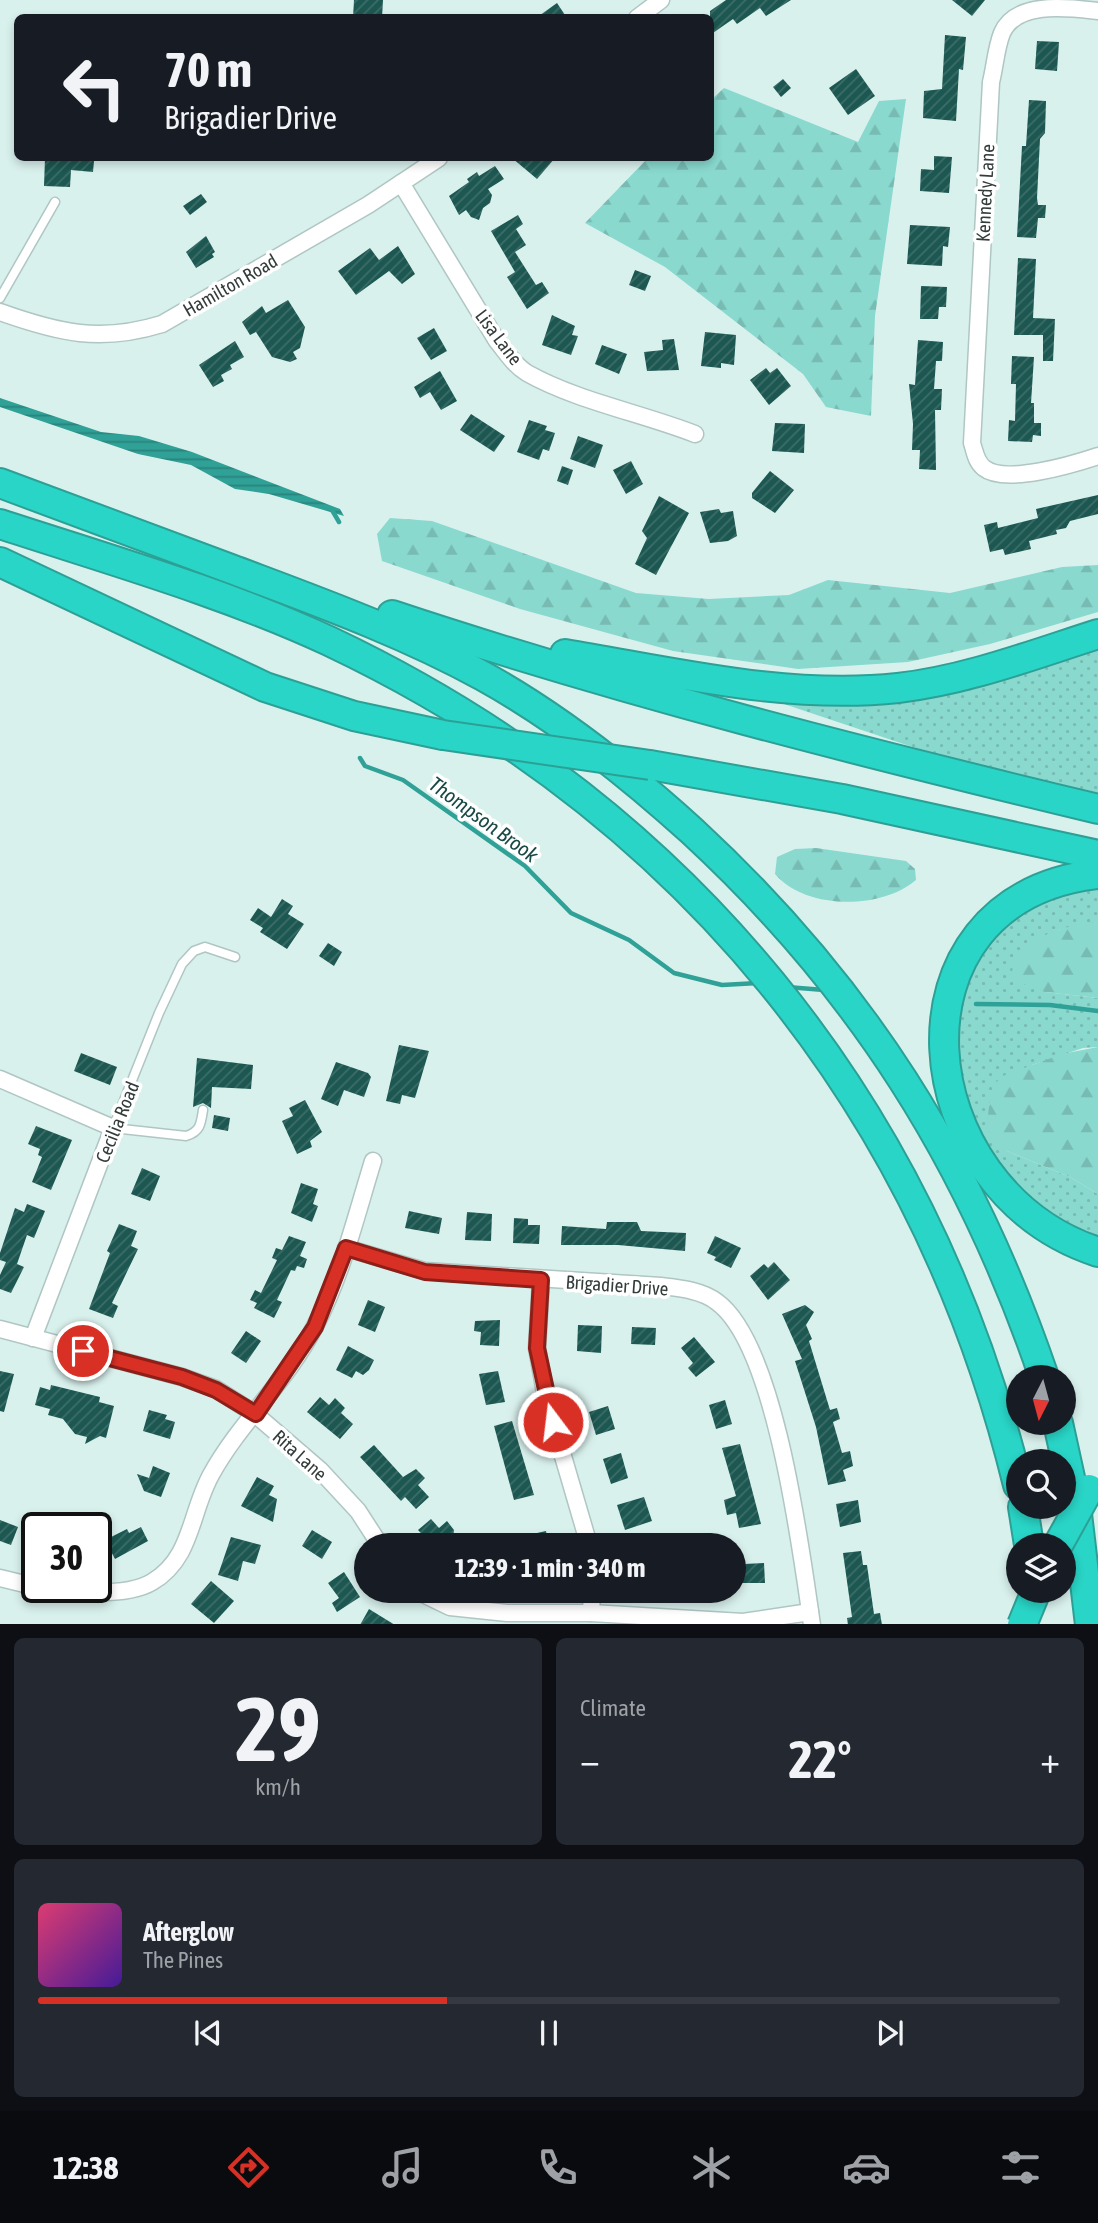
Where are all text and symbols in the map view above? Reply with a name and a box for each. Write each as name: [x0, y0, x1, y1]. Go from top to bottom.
text: 70 m: [164, 41, 252, 97]
icon: left: [49, 42, 140, 133]
text: Brigadier Drive: [164, 99, 337, 136]
street label: Kennedy Lane: [971, 143, 999, 243]
street label: Hamilton Road: [179, 249, 281, 321]
street label: Lisa Lane: [471, 305, 527, 369]
water label: Thompson Brook: [425, 771, 544, 867]
street label: Cecilia Road: [91, 1078, 143, 1166]
street label: Brigadier Drive: [565, 1270, 669, 1300]
pin: [53, 1321, 113, 1381]
icon: arrive: [64, 1332, 102, 1370]
north arrow: [1006, 1365, 1076, 1435]
map controls: [1006, 1365, 1076, 1603]
position arrow: [516, 1385, 590, 1459]
street label: Rita Lane: [269, 1425, 331, 1485]
button: search: [1006, 1449, 1076, 1519]
speed limit sign: 30: [21, 1512, 112, 1603]
button: layers: [1006, 1533, 1076, 1603]
text: 12:39 · 1 min · 340 m: [455, 1553, 645, 1583]
text: 29: [235, 1676, 321, 1780]
text: Climate: [580, 1695, 646, 1721]
text: 22°: [788, 1729, 852, 1789]
text: −: [580, 1738, 600, 1781]
text: +: [1040, 1738, 1060, 1781]
text: km/h: [255, 1774, 301, 1800]
text: Afterglow: [143, 1917, 234, 1947]
text: The Pines: [143, 1947, 223, 1973]
icon: previous: [189, 2014, 227, 2052]
icon: pause: [530, 2014, 568, 2052]
icon: next: [871, 2014, 909, 2052]
icon: directions: [224, 2143, 273, 2192]
icon: music: [378, 2143, 427, 2192]
icon: phone: [533, 2143, 582, 2192]
icon: climate: [687, 2143, 736, 2192]
icon: car: [842, 2143, 891, 2192]
icon: filters: [996, 2143, 1045, 2192]
text: 12:38: [53, 2149, 119, 2186]

